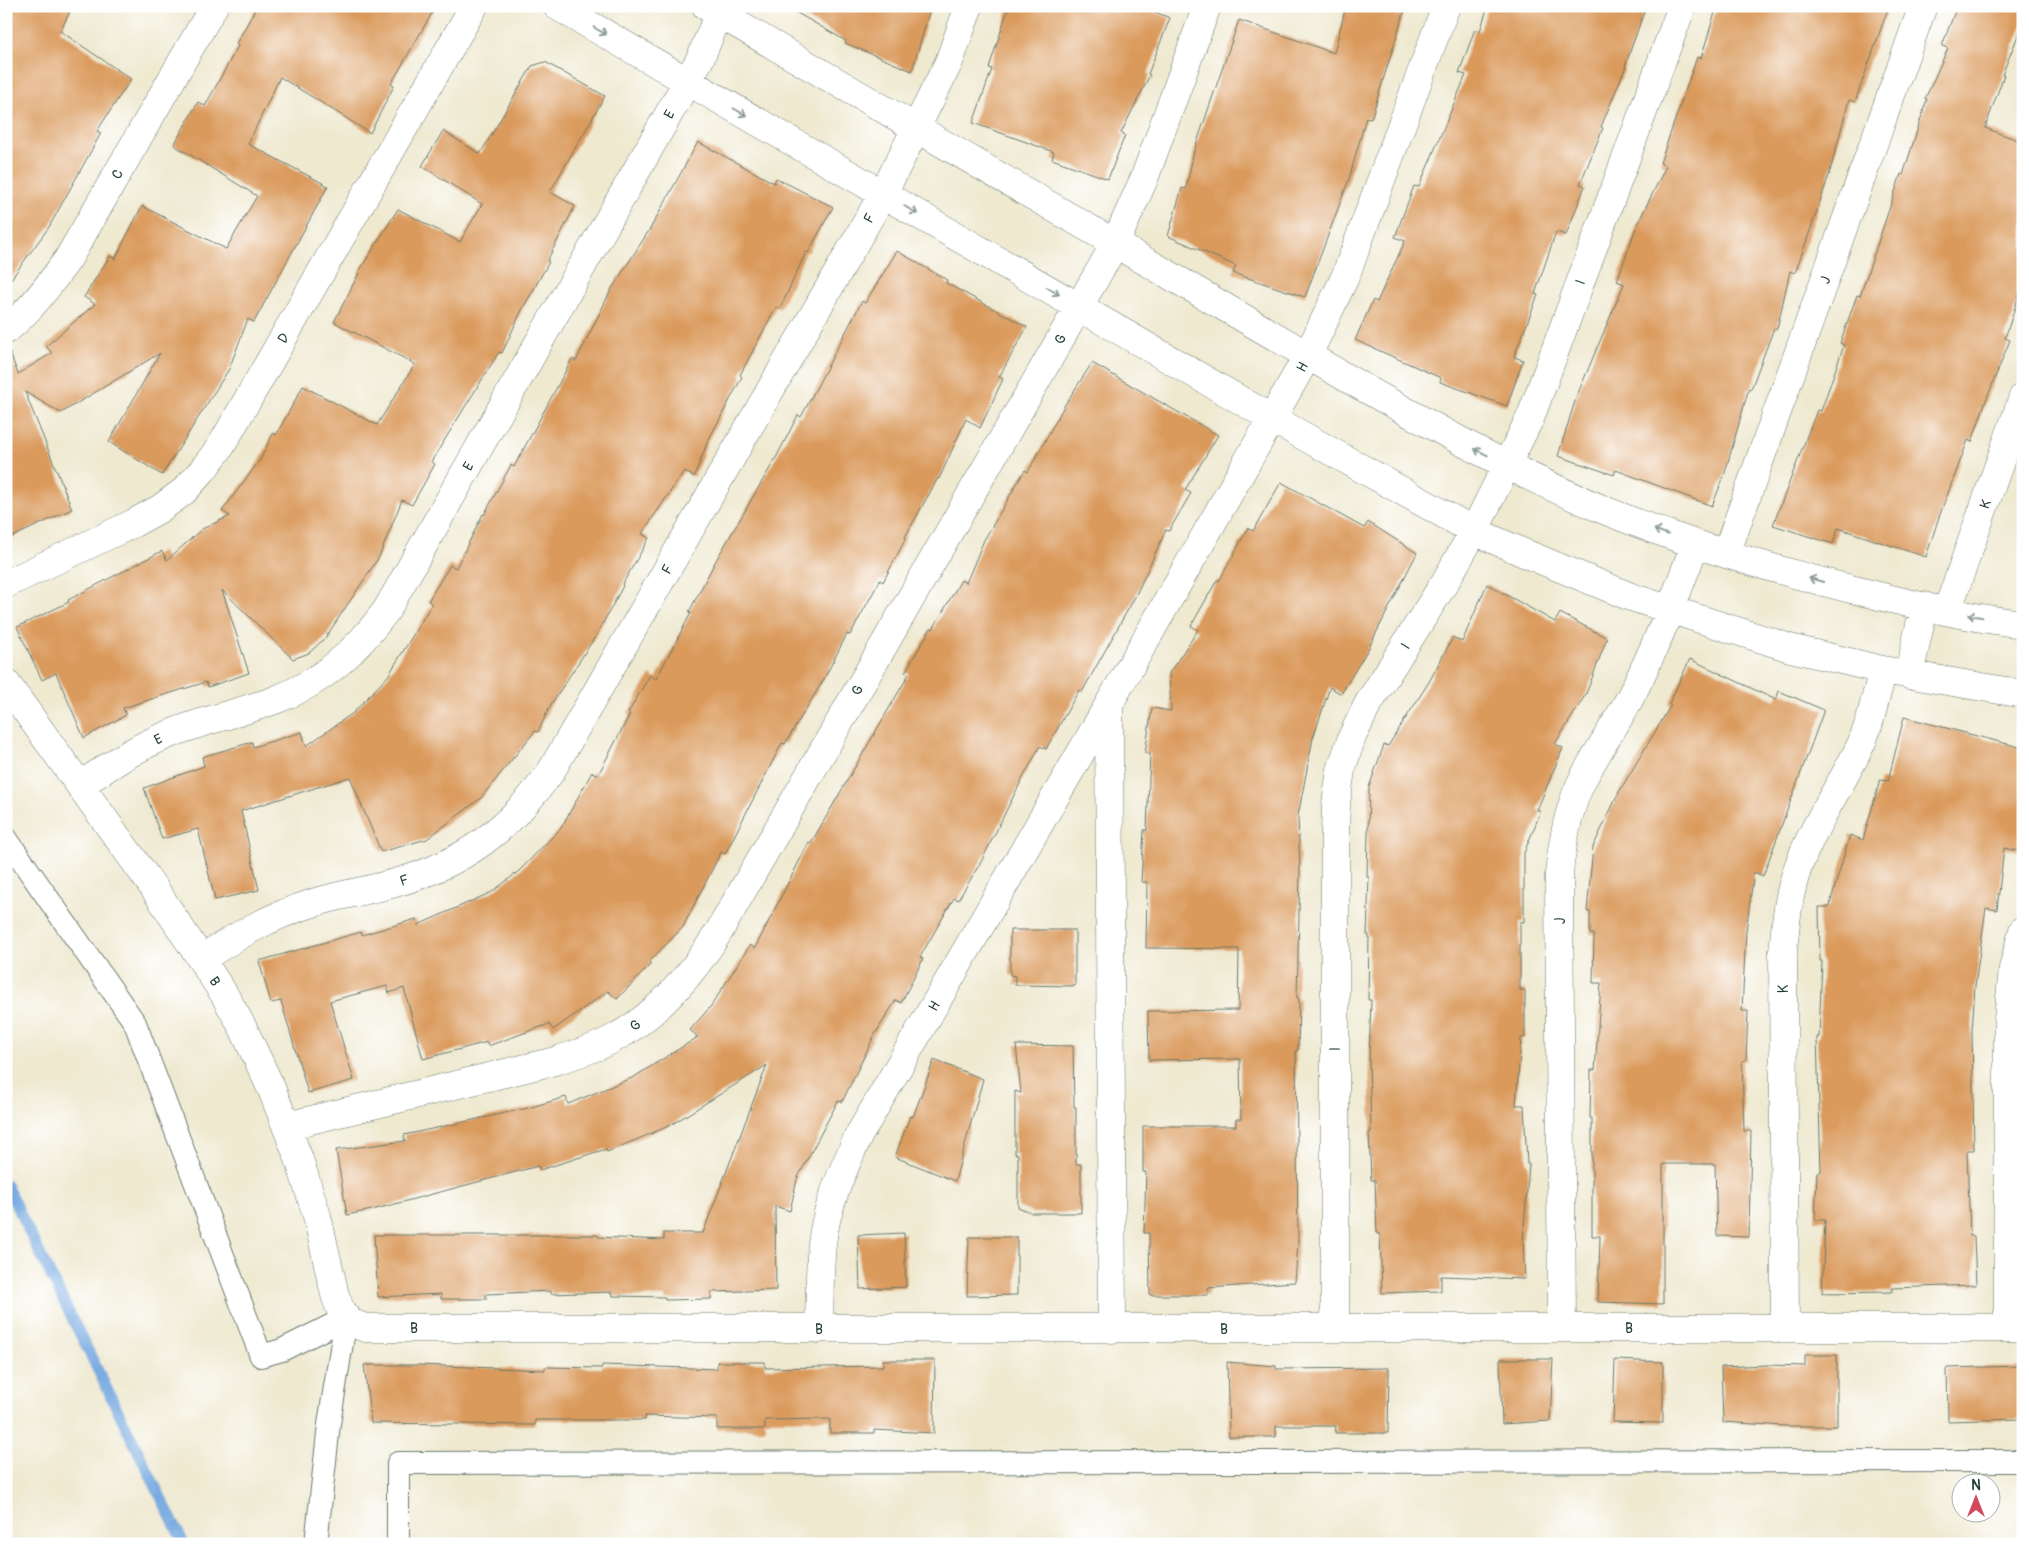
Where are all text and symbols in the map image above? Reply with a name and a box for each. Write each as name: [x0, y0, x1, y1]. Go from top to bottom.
one-way arrow: [592, 26, 606, 36]
street label: E: [660, 107, 679, 122]
one-way arrow: [733, 107, 747, 117]
street label: C: [108, 166, 127, 182]
one-way arrow: [904, 206, 918, 216]
street label: F: [860, 210, 879, 226]
street label: J: [1816, 274, 1835, 286]
street label: I: [1572, 277, 1589, 287]
one-way arrow: [1045, 286, 1060, 296]
street label: D: [274, 330, 293, 346]
street label: G: [1051, 331, 1070, 348]
street label: H: [1293, 359, 1312, 375]
one-way arrow: [1474, 447, 1489, 456]
street label: E: [459, 459, 478, 474]
street label: K: [1976, 497, 1995, 511]
one-way arrow: [1654, 526, 1669, 536]
street label: F: [658, 561, 677, 577]
one-way arrow: [1809, 575, 1825, 584]
one-way arrow: [1967, 611, 1983, 621]
street label: I: [1397, 640, 1414, 652]
street label: G: [848, 682, 867, 699]
street label: E: [151, 730, 165, 749]
street label: F: [398, 871, 411, 890]
street label: J: [1552, 917, 1569, 924]
street label: B: [205, 973, 224, 989]
street label: K: [1775, 984, 1792, 993]
street label: H: [925, 998, 944, 1014]
street label: G: [627, 1016, 644, 1035]
street label: I: [1327, 1047, 1344, 1051]
street label: B: [410, 1320, 418, 1337]
street label: B: [1625, 1320, 1633, 1337]
street label: B: [815, 1321, 823, 1338]
street label: B: [1220, 1321, 1228, 1338]
north arrow: [1952, 1472, 2002, 1522]
text: N: [1971, 1477, 1981, 1494]

